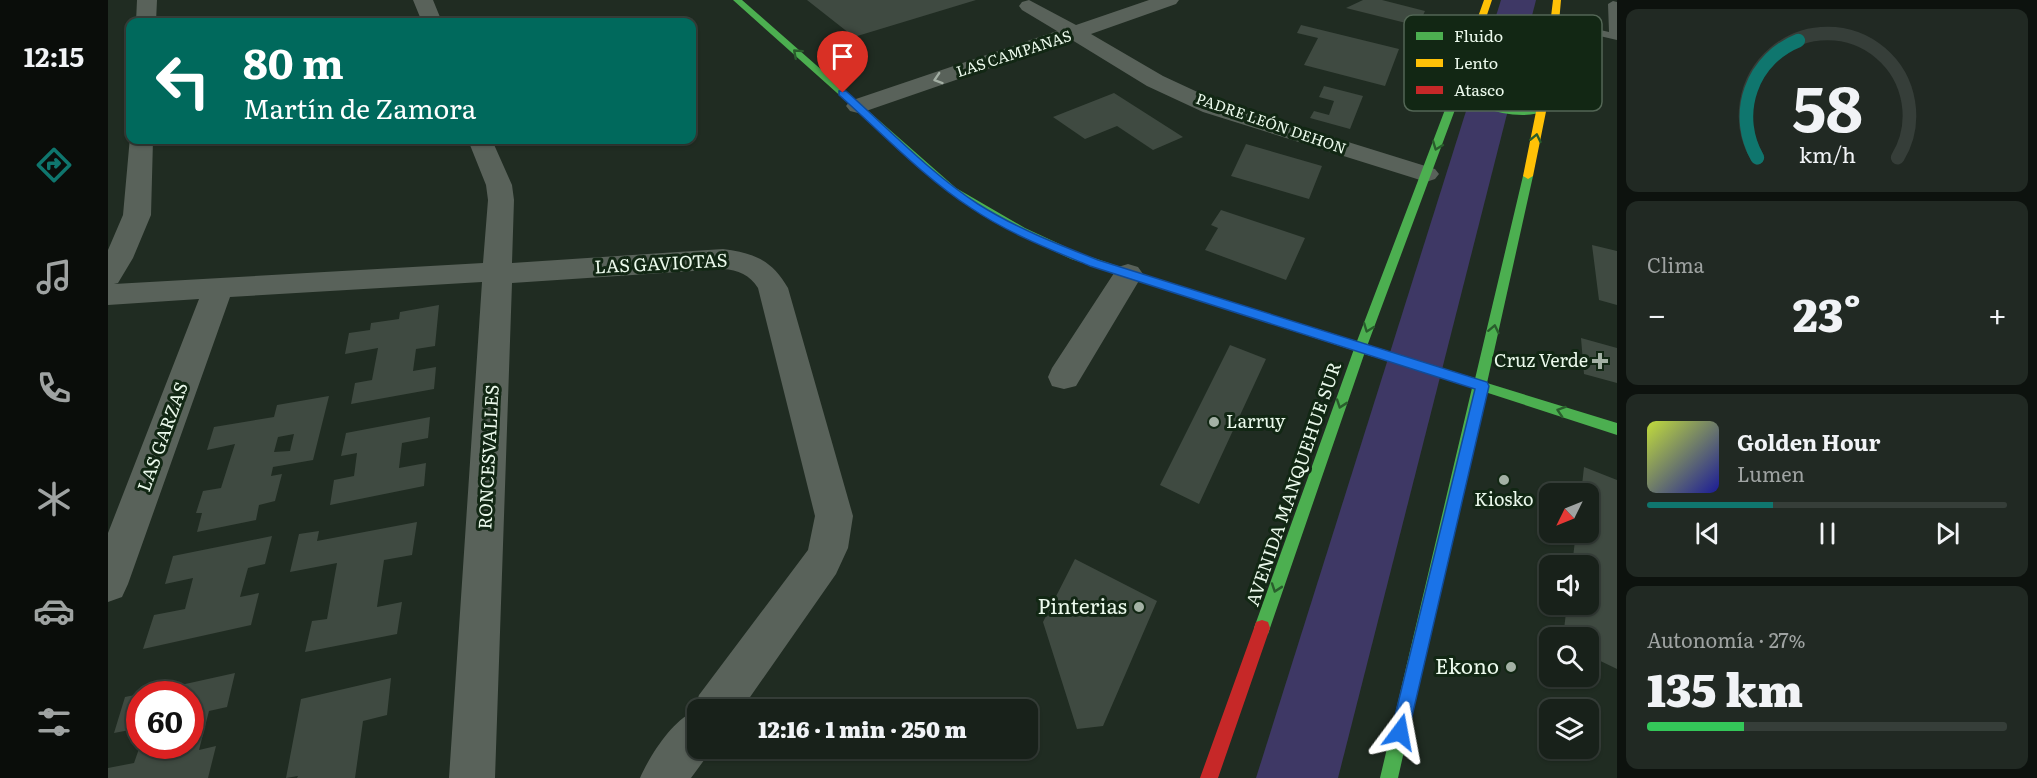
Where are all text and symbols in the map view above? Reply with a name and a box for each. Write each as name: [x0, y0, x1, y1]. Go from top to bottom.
legend: [1404, 15, 1602, 111]
street label: LAS CAMPANAS: [953, 23, 1074, 82]
text: Fluido: [1454, 23, 1503, 47]
text: 80 m: [243, 30, 344, 92]
pin: [817, 31, 868, 93]
text: 12:15: [24, 35, 84, 75]
icon: arrive: [826, 40, 859, 73]
icon: left: [144, 42, 222, 120]
one-way arrow: [794, 49, 804, 60]
text: Lento: [1454, 50, 1498, 74]
text: 58: [1792, 59, 1862, 151]
one-way arrow: [933, 72, 944, 85]
text: Atasco: [1454, 77, 1504, 101]
street label: PADRE LEÓN DEHON: [1193, 86, 1350, 159]
text: Martín de Zamora: [243, 87, 476, 127]
one-way arrow: [1529, 133, 1542, 143]
text: km/h: [1798, 138, 1856, 170]
one-way arrow: [1431, 140, 1444, 150]
icon: directions: [33, 144, 75, 186]
street label: LAS GAVIOTAS: [594, 246, 728, 279]
text: Clima: [1647, 249, 1704, 279]
icon: music: [33, 256, 75, 298]
text: 23°: [1793, 279, 1861, 346]
text: −: [1647, 288, 1666, 337]
text: +: [1988, 288, 2007, 337]
one-way arrow: [1362, 322, 1375, 333]
one-way arrow: [1487, 324, 1500, 334]
place label: Cruz Verde: [1494, 346, 1588, 373]
marker: Cruz Verde: [1593, 354, 1607, 368]
street label: AVENIDA MANQUEHUE SUR: [1238, 358, 1347, 609]
icon: phone: [33, 367, 75, 409]
street label: LAS GARZAS: [129, 378, 194, 495]
street label: RONCESVALLES: [470, 384, 505, 530]
one-way arrow: [1335, 398, 1348, 409]
one-way arrow: [1556, 405, 1567, 418]
place label: Larruy: [1226, 407, 1286, 434]
marker: Larruy: [1207, 415, 1221, 429]
text: Golden Hour: [1737, 425, 1880, 458]
text: Lumen: [1737, 458, 1805, 488]
marker: Kiosko: [1497, 473, 1511, 487]
icon: climate: [33, 478, 75, 520]
north arrow: [1539, 483, 1599, 543]
map controls: [1539, 483, 1599, 759]
place label: Kiosko: [1474, 485, 1534, 512]
icon: previous: [1691, 517, 1724, 550]
icon: pause: [1811, 517, 1844, 550]
icon: next: [1931, 517, 1964, 550]
button: sound: [1539, 555, 1599, 615]
one-way arrow: [1271, 582, 1284, 593]
place label: Pinterias: [1037, 589, 1127, 620]
icon: car: [33, 590, 75, 632]
marker: Pinterias: [1132, 600, 1146, 614]
text: Autonomía · 27%: [1647, 624, 1805, 654]
button: search: [1539, 627, 1599, 687]
place label: Ekono: [1435, 649, 1499, 680]
text: 135 km: [1647, 654, 1803, 721]
marker: Ekono: [1504, 660, 1518, 674]
speed limit sign: 60: [126, 681, 204, 759]
button: layers: [1539, 699, 1599, 759]
position arrow: [1368, 700, 1432, 764]
icon: filters: [33, 701, 75, 743]
text: 12:16 · 1 min · 250 m: [758, 712, 967, 745]

